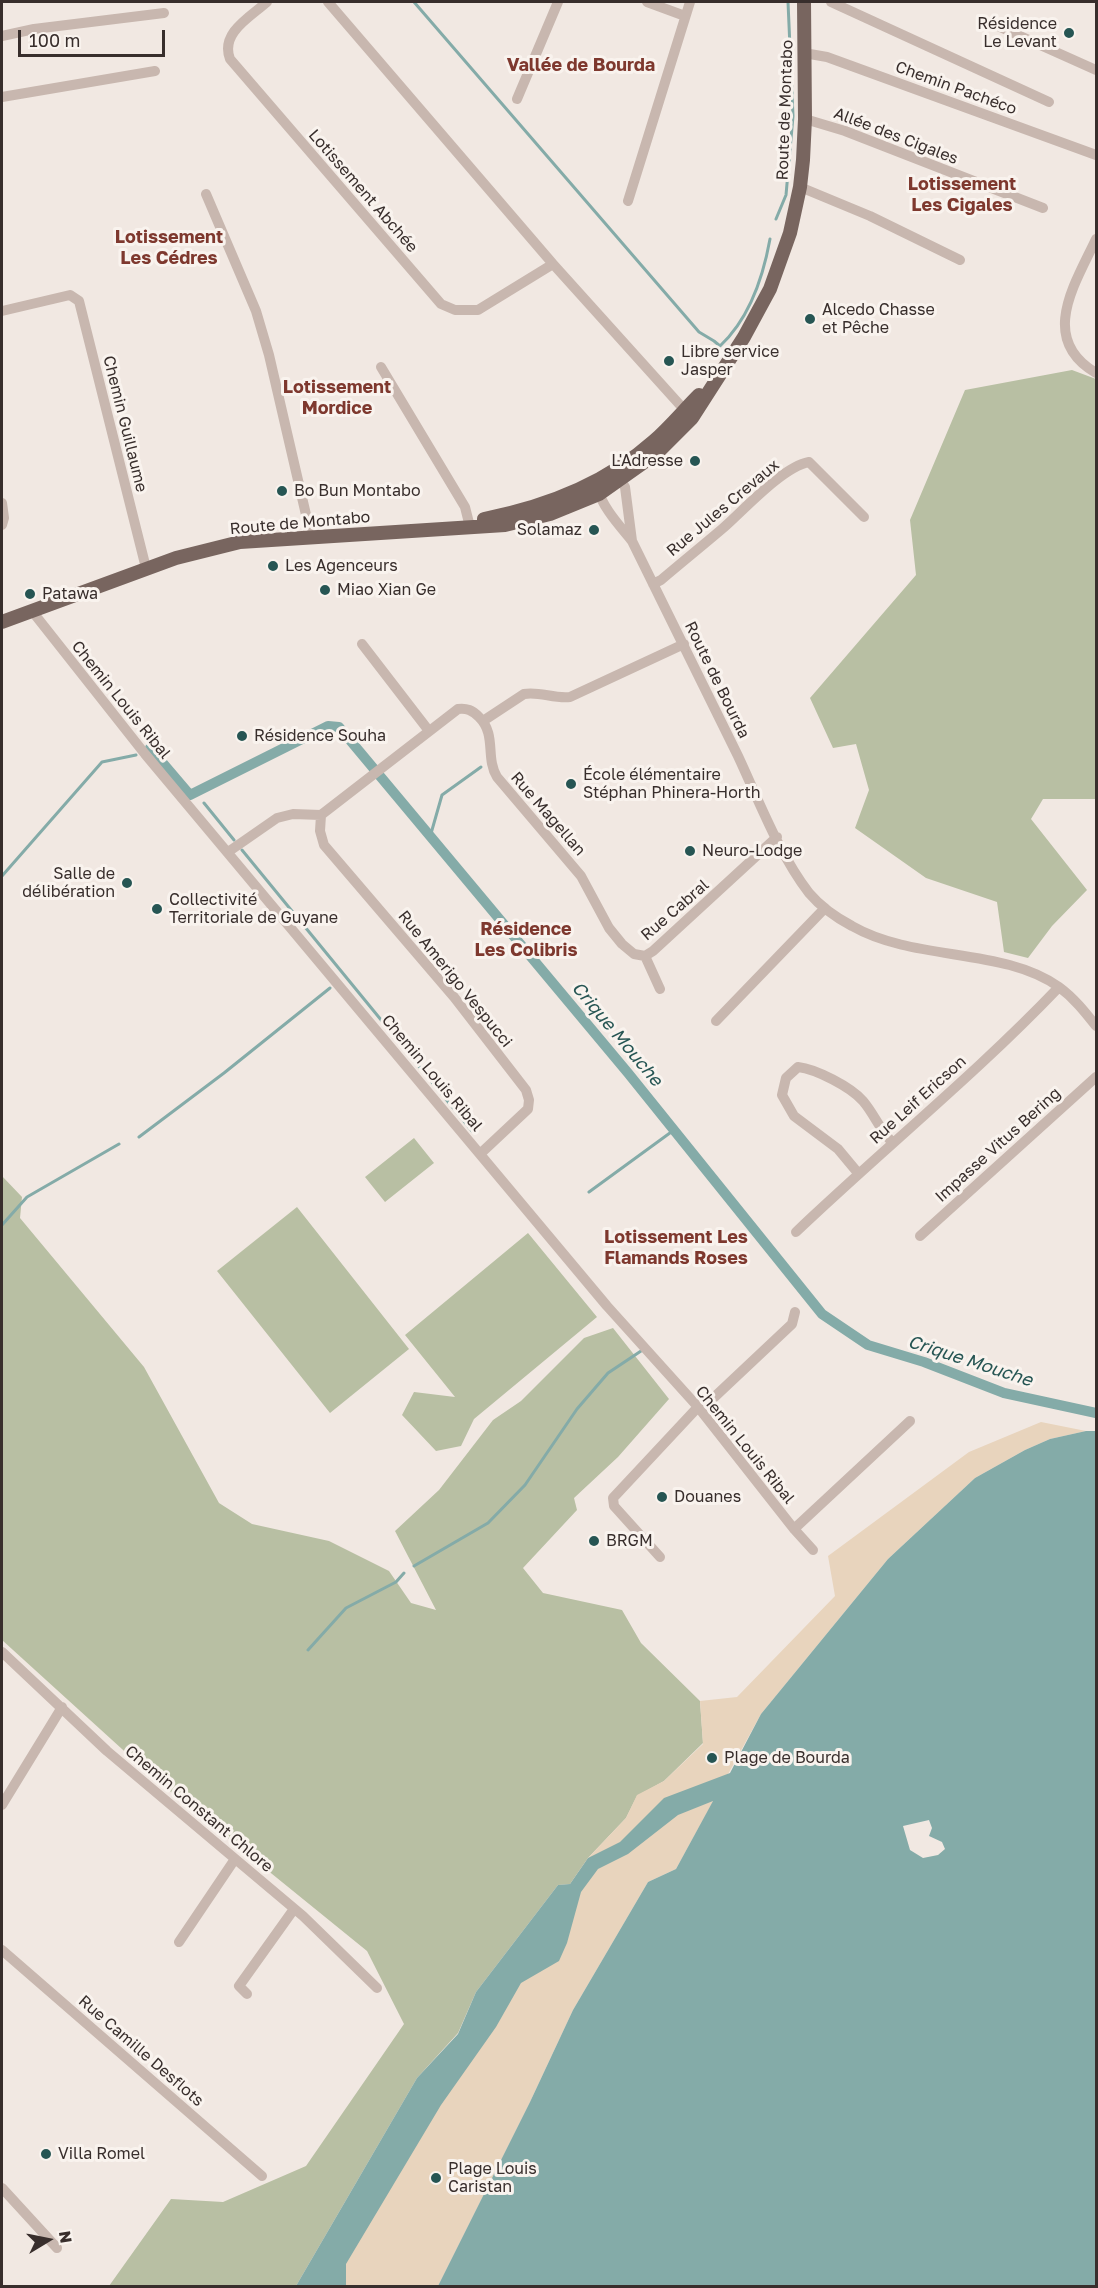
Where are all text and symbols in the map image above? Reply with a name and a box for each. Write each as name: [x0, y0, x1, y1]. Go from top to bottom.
place label: Résidence Le Levant: [977, 14, 1057, 52]
scale bar: [21, 18, 168, 56]
marker: Résidence Le Levant: [1062, 26, 1076, 40]
text: 100 m: [29, 29, 80, 51]
street label: Route de Montabo: [773, 39, 797, 181]
district label: Vallée de Bourda: [507, 54, 655, 76]
street label: Chemin Pachéco: [893, 57, 1019, 119]
street label: Allée des Cigales: [831, 103, 961, 169]
street label: Lotissement Abchée: [304, 126, 422, 256]
district label: Lotissement Les Cigales: [908, 173, 1016, 216]
district label: Lotissement Les Cédres: [115, 226, 223, 268]
place label: Alcedo Chasse et Pêche: [822, 300, 935, 338]
marker: Alcedo Chasse et Pêche: [803, 312, 817, 326]
place label: Libre service Jasper: [681, 342, 779, 380]
street label: Chemin Guillaume: [99, 354, 151, 494]
marker: Libre service Jasper: [662, 354, 676, 368]
district label: Lotissement Mordice: [283, 376, 391, 418]
place label: L'Adresse: [611, 451, 683, 471]
marker: L'Adresse: [688, 454, 702, 468]
street label: Rue Jules Crevaux: [663, 455, 783, 561]
place label: Bo Bun Montabo: [294, 481, 420, 501]
marker: Bo Bun Montabo: [275, 484, 289, 498]
street label: Route de Montabo: [229, 507, 371, 539]
place label: Solamaz: [517, 520, 582, 540]
marker: Solamaz: [587, 523, 601, 537]
place label: Les Agenceurs: [285, 556, 398, 576]
marker: Les Agenceurs: [266, 559, 280, 573]
place label: Miao Xian Ge: [337, 580, 436, 600]
marker: Miao Xian Ge: [318, 583, 332, 597]
place label: Patawa: [42, 584, 98, 604]
marker: Patawa: [23, 587, 37, 601]
street label: Route de Bourda: [680, 618, 754, 742]
street label: Chemin Louis Ribal: [67, 637, 175, 763]
place label: Résidence Souha: [254, 726, 386, 746]
marker: Résidence Souha: [235, 729, 249, 743]
place label: École élémentaire Stéphan Phinera-Horth: [583, 765, 761, 803]
street label: Rue Magellan: [506, 768, 590, 860]
marker: École élémentaire Stéphan Phinera-Horth: [564, 777, 578, 791]
place label: Neuro-Lodge: [702, 841, 802, 861]
marker: Neuro-Lodge: [683, 844, 697, 858]
place label: Salle de délibération: [22, 864, 115, 902]
street label: Rue Cabral: [637, 875, 713, 945]
marker: Salle de délibération: [120, 876, 134, 890]
place label: Collectivité Territoriale de Guyane: [169, 890, 338, 928]
marker: Collectivité Territoriale de Guyane: [150, 902, 164, 916]
street label: Rue Amerigo Vespucci: [394, 907, 516, 1051]
district label: Résidence Les Colibris: [474, 918, 578, 960]
water label: Crique Mouche: [567, 977, 667, 1091]
street label: Chemin Louis Ribal: [378, 1011, 486, 1135]
street label: Rue Leif Ericson: [866, 1052, 970, 1148]
street label: Impasse Vitus Bering: [931, 1084, 1065, 1206]
district label: Lotissement Les Flamands Roses: [604, 1226, 748, 1268]
water label: Crique Mouche: [905, 1331, 1035, 1391]
street label: Chemin Louis Ribal: [691, 1382, 799, 1508]
place label: Douanes: [674, 1487, 741, 1507]
marker: Douanes: [655, 1490, 669, 1504]
place label: BRGM: [606, 1531, 653, 1551]
marker: BRGM: [587, 1534, 601, 1548]
street label: Chemin Constant Chlore: [121, 1741, 277, 1877]
place label: Plage de Bourda: [724, 1748, 850, 1768]
marker: Plage de Bourda: [705, 1751, 719, 1765]
street label: Rue Camille Desflots: [75, 1991, 207, 2111]
place label: Villa Romel: [58, 2144, 145, 2164]
marker: Villa Romel: [39, 2147, 53, 2161]
place label: Plage Louis Caristan: [448, 2159, 537, 2197]
marker: Plage Louis Caristan: [429, 2171, 443, 2185]
north arrow: [18, 2210, 78, 2270]
text: N: [55, 2229, 77, 2245]

